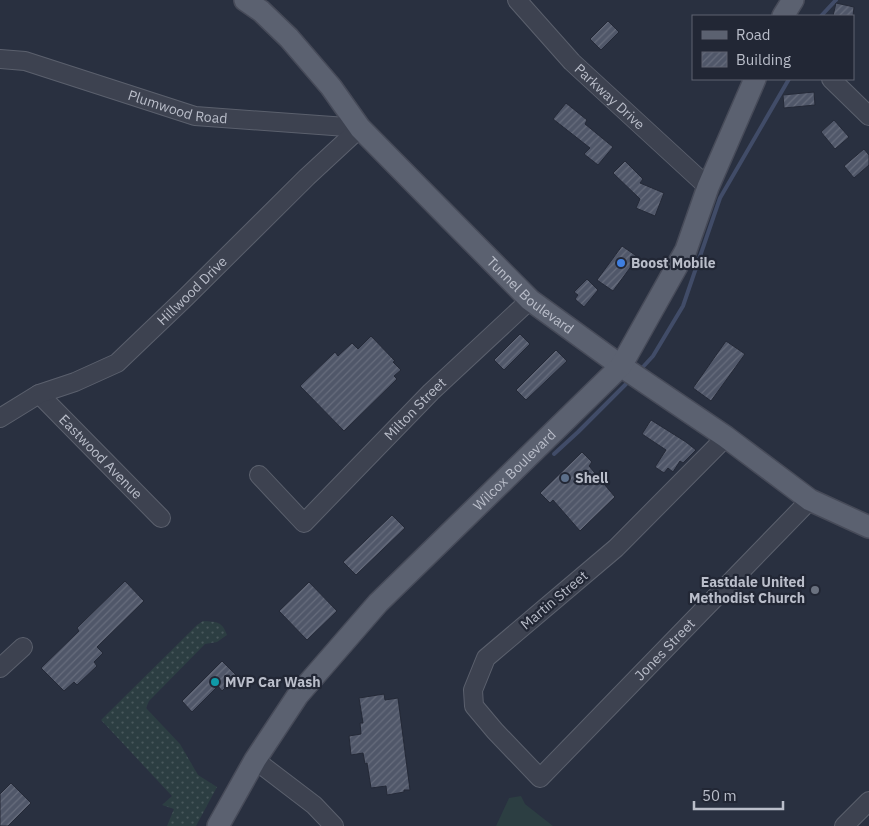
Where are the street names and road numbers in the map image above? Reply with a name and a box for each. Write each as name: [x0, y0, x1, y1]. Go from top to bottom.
street label: Parkway Drive: [571, 60, 649, 134]
street label: Plumwood Road: [126, 86, 228, 127]
street label: Hillwood Drive: [153, 252, 231, 329]
street label: Tunnel Boulevard: [483, 253, 577, 338]
street label: Milton Street: [380, 374, 450, 444]
street label: Eastwood Avenue: [55, 411, 147, 503]
street label: Wilcox Boulevard: [469, 426, 560, 514]
street label: Martin Street: [517, 567, 591, 633]
street label: Jones Street: [631, 615, 699, 684]

